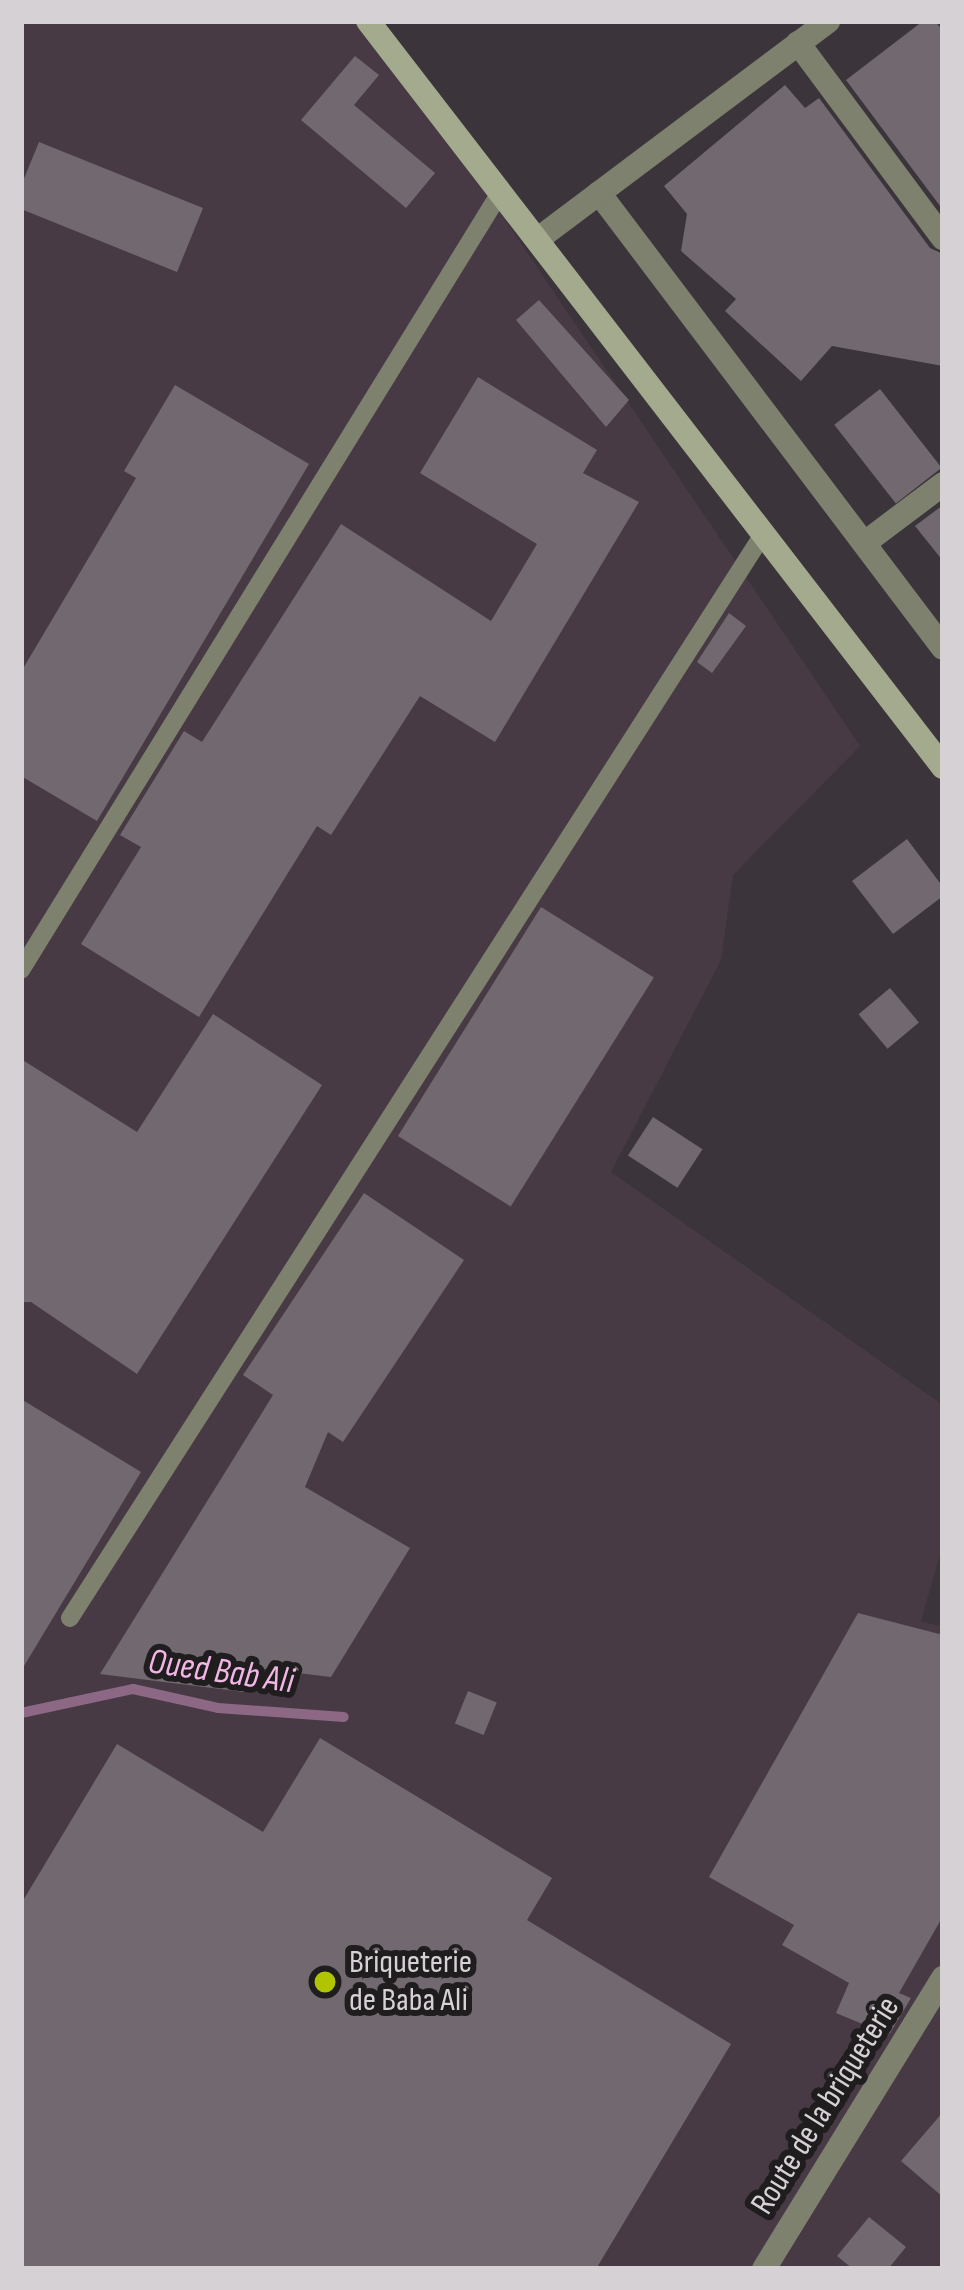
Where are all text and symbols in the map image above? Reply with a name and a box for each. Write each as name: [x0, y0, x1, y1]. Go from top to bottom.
water label: Oued Bab Ali: [145, 1640, 297, 1704]
place label: Briqueterie de Baba Ali: [349, 1943, 472, 2021]
marker: Briqueterie de Baba Ali: [312, 1969, 338, 1995]
street label: Route de la briqueterie: [743, 1990, 909, 2222]

